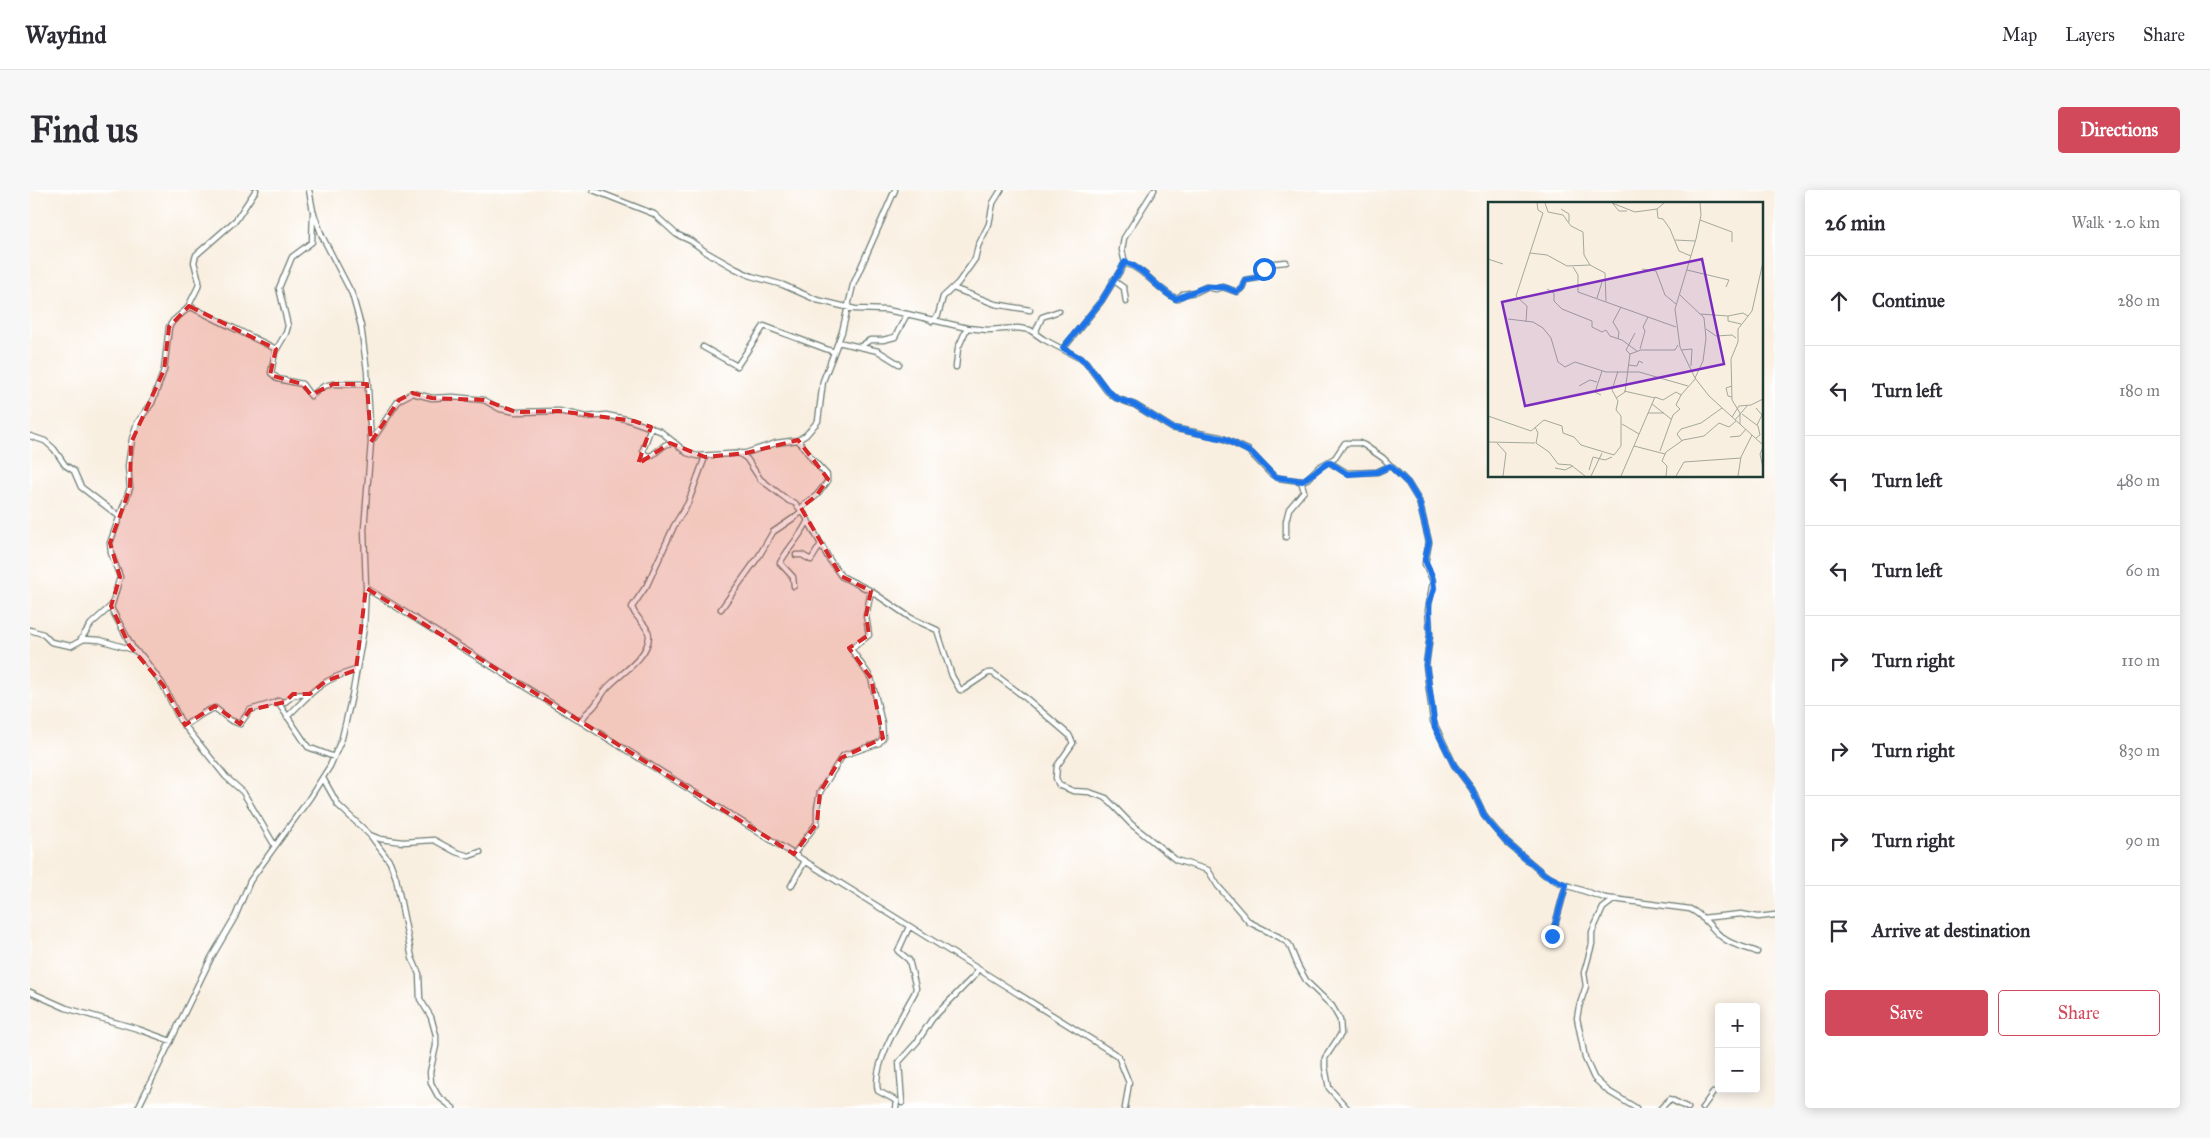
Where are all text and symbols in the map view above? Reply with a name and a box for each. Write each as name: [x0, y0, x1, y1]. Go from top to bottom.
text: Wayfind: [25, 20, 107, 50]
text: Map: [2002, 24, 2037, 46]
text: Layers: [2065, 24, 2115, 46]
text: Share: [2143, 24, 2185, 46]
button: Directions: [2058, 107, 2180, 153]
text: Find us: [30, 109, 138, 152]
inset map: [1488, 202, 1762, 478]
text: 26 min: [1825, 210, 1885, 236]
text: Walk · 2.0 km: [2072, 213, 2160, 232]
route start: [1253, 258, 1276, 281]
icon: ahead: [1825, 287, 1853, 315]
text: Continue: [1872, 289, 1945, 312]
text: 280 m: [2117, 291, 2160, 310]
icon: left: [1825, 377, 1853, 405]
text: Turn left: [1872, 379, 1942, 402]
text: 180 m: [2119, 381, 2160, 400]
icon: left: [1825, 467, 1853, 495]
text: Turn left: [1872, 469, 1942, 492]
text: 480 m: [2116, 471, 2160, 490]
icon: left: [1825, 557, 1853, 585]
text: Turn left: [1872, 559, 1942, 582]
text: 60 m: [2126, 561, 2160, 580]
icon: right: [1825, 647, 1853, 675]
text: Turn right: [1872, 649, 1955, 672]
text: 110 m: [2121, 651, 2160, 670]
icon: right: [1825, 737, 1853, 765]
text: Turn right: [1872, 739, 1955, 762]
text: 830 m: [2119, 741, 2160, 760]
icon: right: [1825, 827, 1853, 855]
text: Turn right: [1872, 829, 1955, 852]
text: 90 m: [2125, 831, 2160, 850]
icon: arrive: [1825, 917, 1853, 945]
text: Arrive at destination: [1872, 919, 2030, 942]
route end: [1541, 925, 1564, 948]
button: Save: [1825, 990, 1988, 1036]
button: Share: [1998, 990, 2160, 1036]
map controls: [1715, 1003, 1760, 1093]
button: +: [1715, 1003, 1760, 1048]
button: −: [1715, 1048, 1760, 1093]

